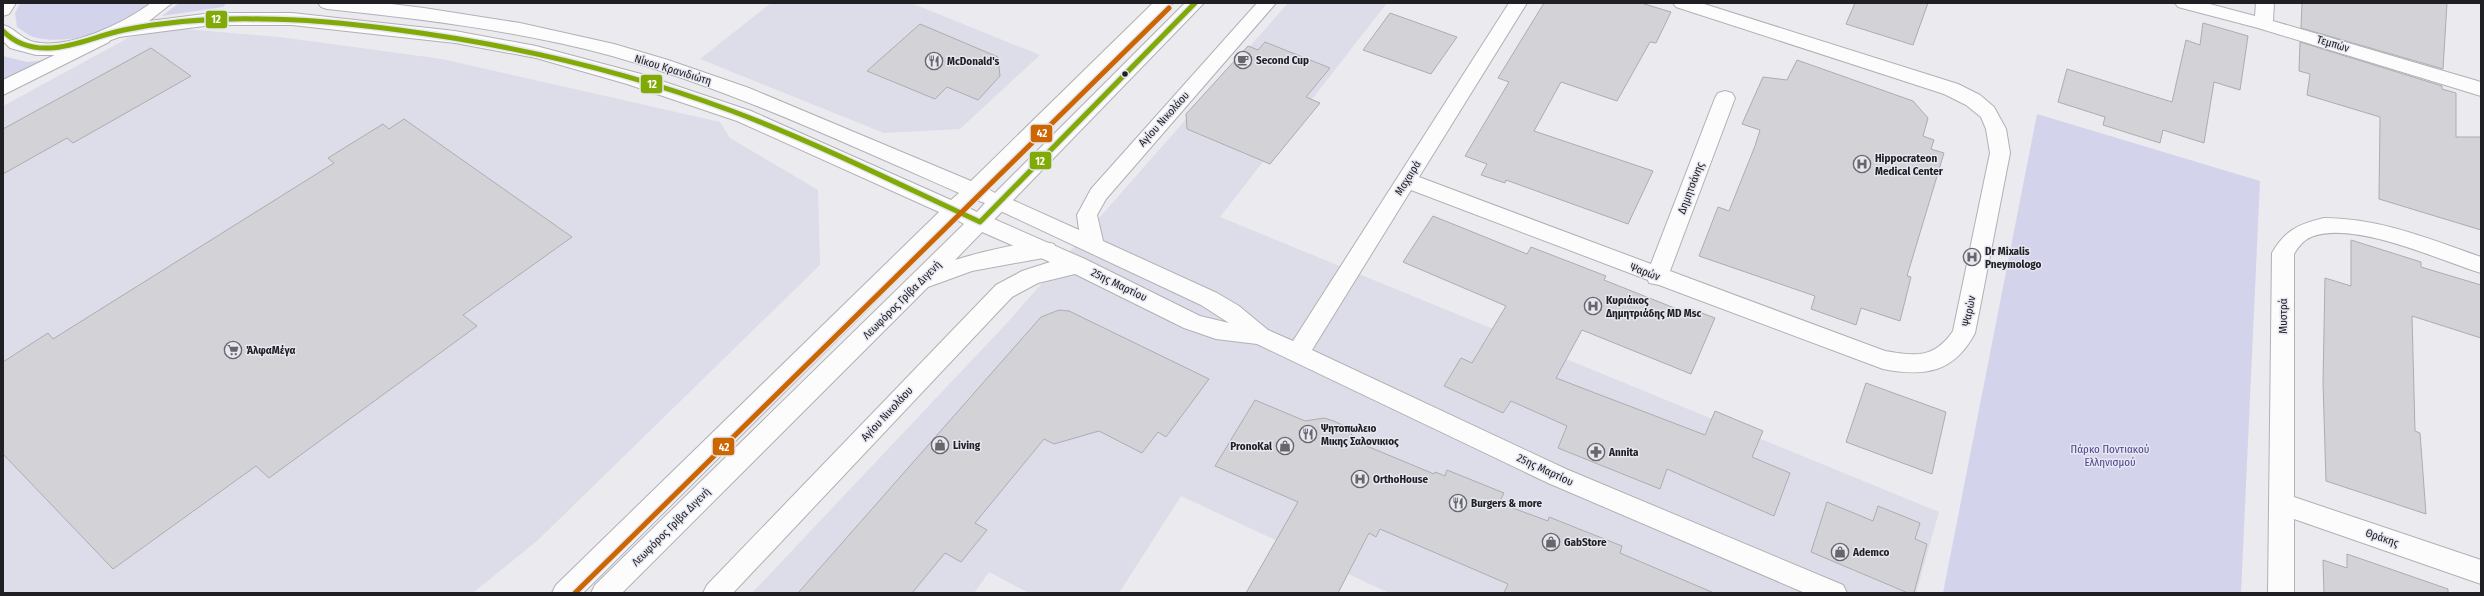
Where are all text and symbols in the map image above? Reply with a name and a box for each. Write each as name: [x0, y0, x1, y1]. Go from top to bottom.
line badge: 12: [205, 10, 228, 29]
text: 12: [211, 13, 221, 26]
street label: Τεμπών: [2315, 33, 2351, 55]
cafe icon: Second Cup: [1233, 50, 1253, 70]
restaurant icon: McDonald's: [924, 51, 944, 71]
street label: Νίκου Κρανιδιώτη: [633, 52, 713, 88]
place label: Second Cup: [1256, 54, 1309, 67]
place label: McDonald's: [947, 55, 1000, 68]
unlabelled marker: [1120, 69, 1130, 79]
line badge: 12: [640, 74, 663, 94]
text: 12: [647, 78, 657, 91]
street label: Αγίου Νικολάου: [1136, 89, 1192, 149]
line badge: 42: [1030, 124, 1053, 143]
text: 42: [1037, 127, 1047, 140]
line badge: 12: [1029, 151, 1052, 170]
place label: Hippocrateon Medical Center: [1875, 152, 1944, 178]
hospital icon: Hippocrateon Medical Center: [1852, 154, 1872, 174]
text: 12: [1035, 155, 1045, 168]
street label: Μαχαιρά: [1392, 158, 1424, 198]
street label: Δημητσάνης: [1675, 160, 1707, 216]
place label: Dr Mixalis Pneymologo: [1985, 245, 2042, 271]
hospital icon: Dr Mixalis Pneymologo: [1962, 247, 1982, 267]
street label: Λεωφόρος Γρίβα Διγενή: [860, 258, 944, 342]
street label: Ψαρών: [1628, 260, 1662, 284]
street label: 25ης Μαρτίου: [1089, 266, 1149, 304]
place label: Κυριάκος Δημητριάδης MD Msc: [1605, 294, 1702, 320]
street label: Ψαρών: [1960, 294, 1978, 327]
hospital icon: Κυριάκος Δημητριάδης MD Msc: [1583, 296, 1603, 316]
street label: Μυστρά: [2277, 298, 2290, 334]
supermarket icon: ΆλφαΜέγα: [223, 340, 243, 360]
place label: ΆλφαΜέγα: [246, 344, 296, 357]
street label: Αγίου Νικολάου: [859, 384, 915, 444]
place label: Ψητοπωλειο Μικης Σαλονικιος: [1321, 422, 1399, 448]
restaurant icon: Ψητοπωλειο Μικης Σαλονικιος: [1298, 424, 1318, 444]
shop icon: Living: [930, 435, 950, 455]
shop icon: PronoKal: [1275, 436, 1295, 456]
line badge: 42: [712, 437, 735, 456]
place label: Living: [953, 439, 981, 452]
place label: PronoKal: [1230, 440, 1273, 453]
text: 42: [719, 441, 729, 454]
pharmacy icon: Annita: [1586, 442, 1606, 462]
park label: Πάρκο Ποντιακού Ελληνισμού: [2071, 443, 2149, 469]
place label: Annita: [1608, 446, 1639, 459]
street label: 25ης Μαρτίου: [1515, 451, 1575, 489]
hospital icon: OrthoHouse: [1350, 469, 1370, 489]
place label: OrthoHouse: [1373, 473, 1428, 486]
street label: Λεωφόρος Γρίβα Διγενή: [629, 485, 713, 569]
restaurant icon: Burgers & more: [1448, 493, 1468, 513]
place label: Burgers & more: [1471, 497, 1542, 510]
street label: Θράκης: [2364, 526, 2401, 550]
shop icon: GabStore: [1541, 532, 1561, 552]
place label: GabStore: [1564, 536, 1607, 549]
shop icon: Ademco: [1830, 542, 1850, 562]
place label: Ademco: [1852, 546, 1890, 559]

